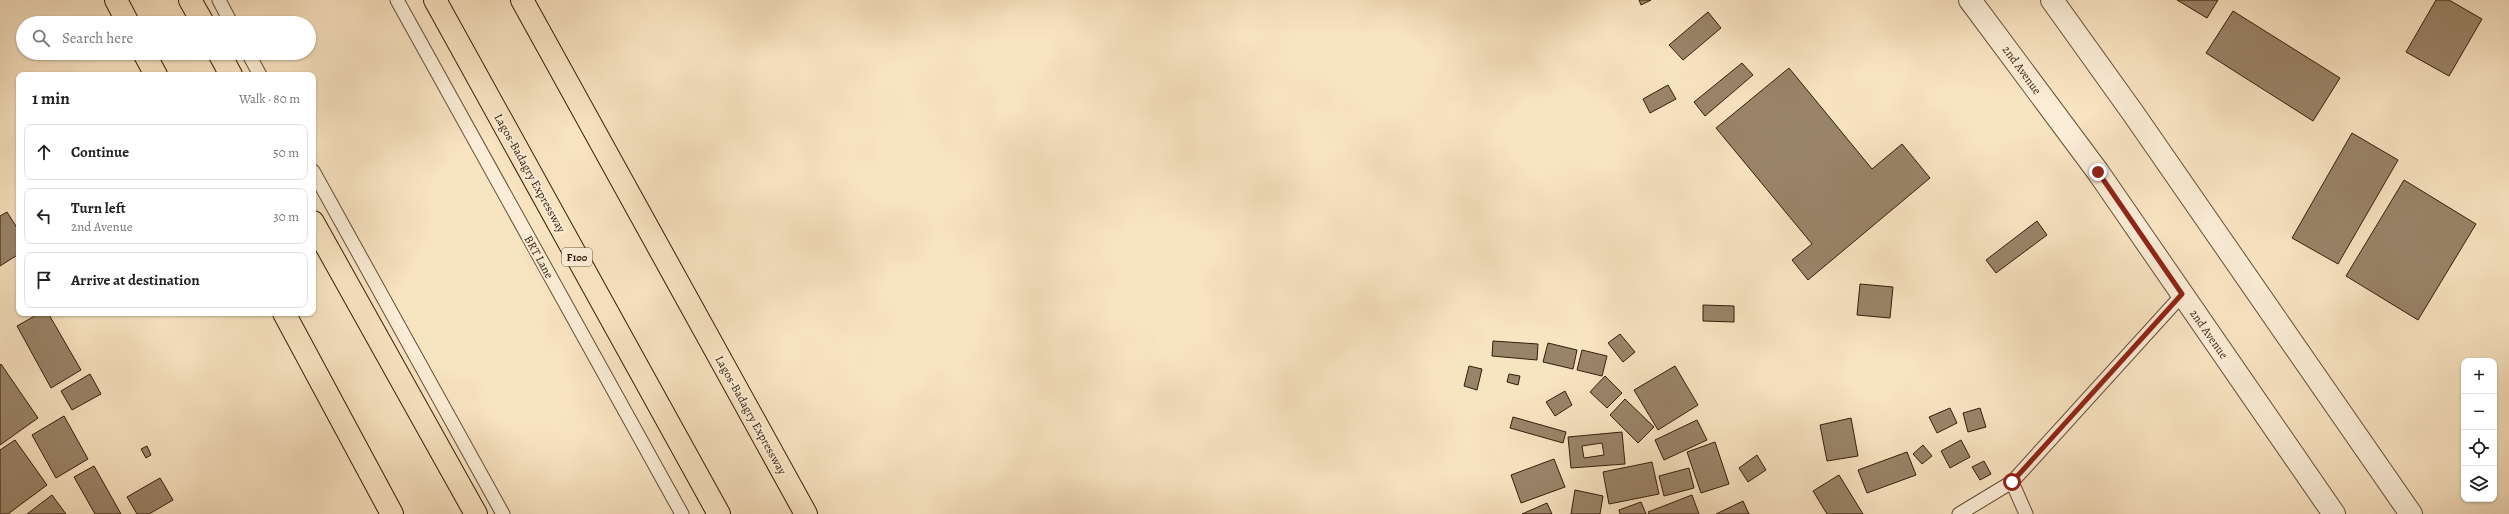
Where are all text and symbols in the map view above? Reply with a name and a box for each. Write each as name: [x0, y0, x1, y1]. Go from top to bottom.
search box: [16, 16, 316, 60]
icon: search: [30, 27, 52, 49]
text: Search here: [62, 28, 133, 48]
street label: 2nd Avenue: [1999, 42, 2045, 98]
text: 1 min: [32, 87, 70, 110]
text: Walk · 80 m: [239, 90, 300, 107]
street label: Lagos-Badagry Expressway: [491, 111, 570, 236]
icon: ahead: [33, 141, 55, 163]
text: Continue: [71, 142, 129, 162]
text: 50 m: [273, 144, 299, 161]
route end: [2089, 163, 2107, 181]
text: Turn left: [71, 198, 126, 218]
icon: left: [33, 205, 55, 227]
text: 30 m: [273, 208, 299, 225]
text: 2nd Avenue: [71, 218, 133, 235]
street label: BRT Lane: [521, 233, 557, 281]
road number: F100: [562, 248, 592, 266]
icon: arrive: [33, 269, 55, 291]
text: Arrive at destination: [71, 270, 200, 290]
street label: 2nd Avenue: [2186, 306, 2232, 362]
street label: Lagos-Badagry Expressway: [712, 353, 791, 478]
map controls: [2461, 358, 2497, 502]
button: +: [2461, 358, 2497, 394]
button: −: [2461, 394, 2497, 430]
button: locate: [2461, 430, 2497, 466]
button: layers: [2461, 466, 2497, 502]
route start: [2003, 473, 2021, 491]

